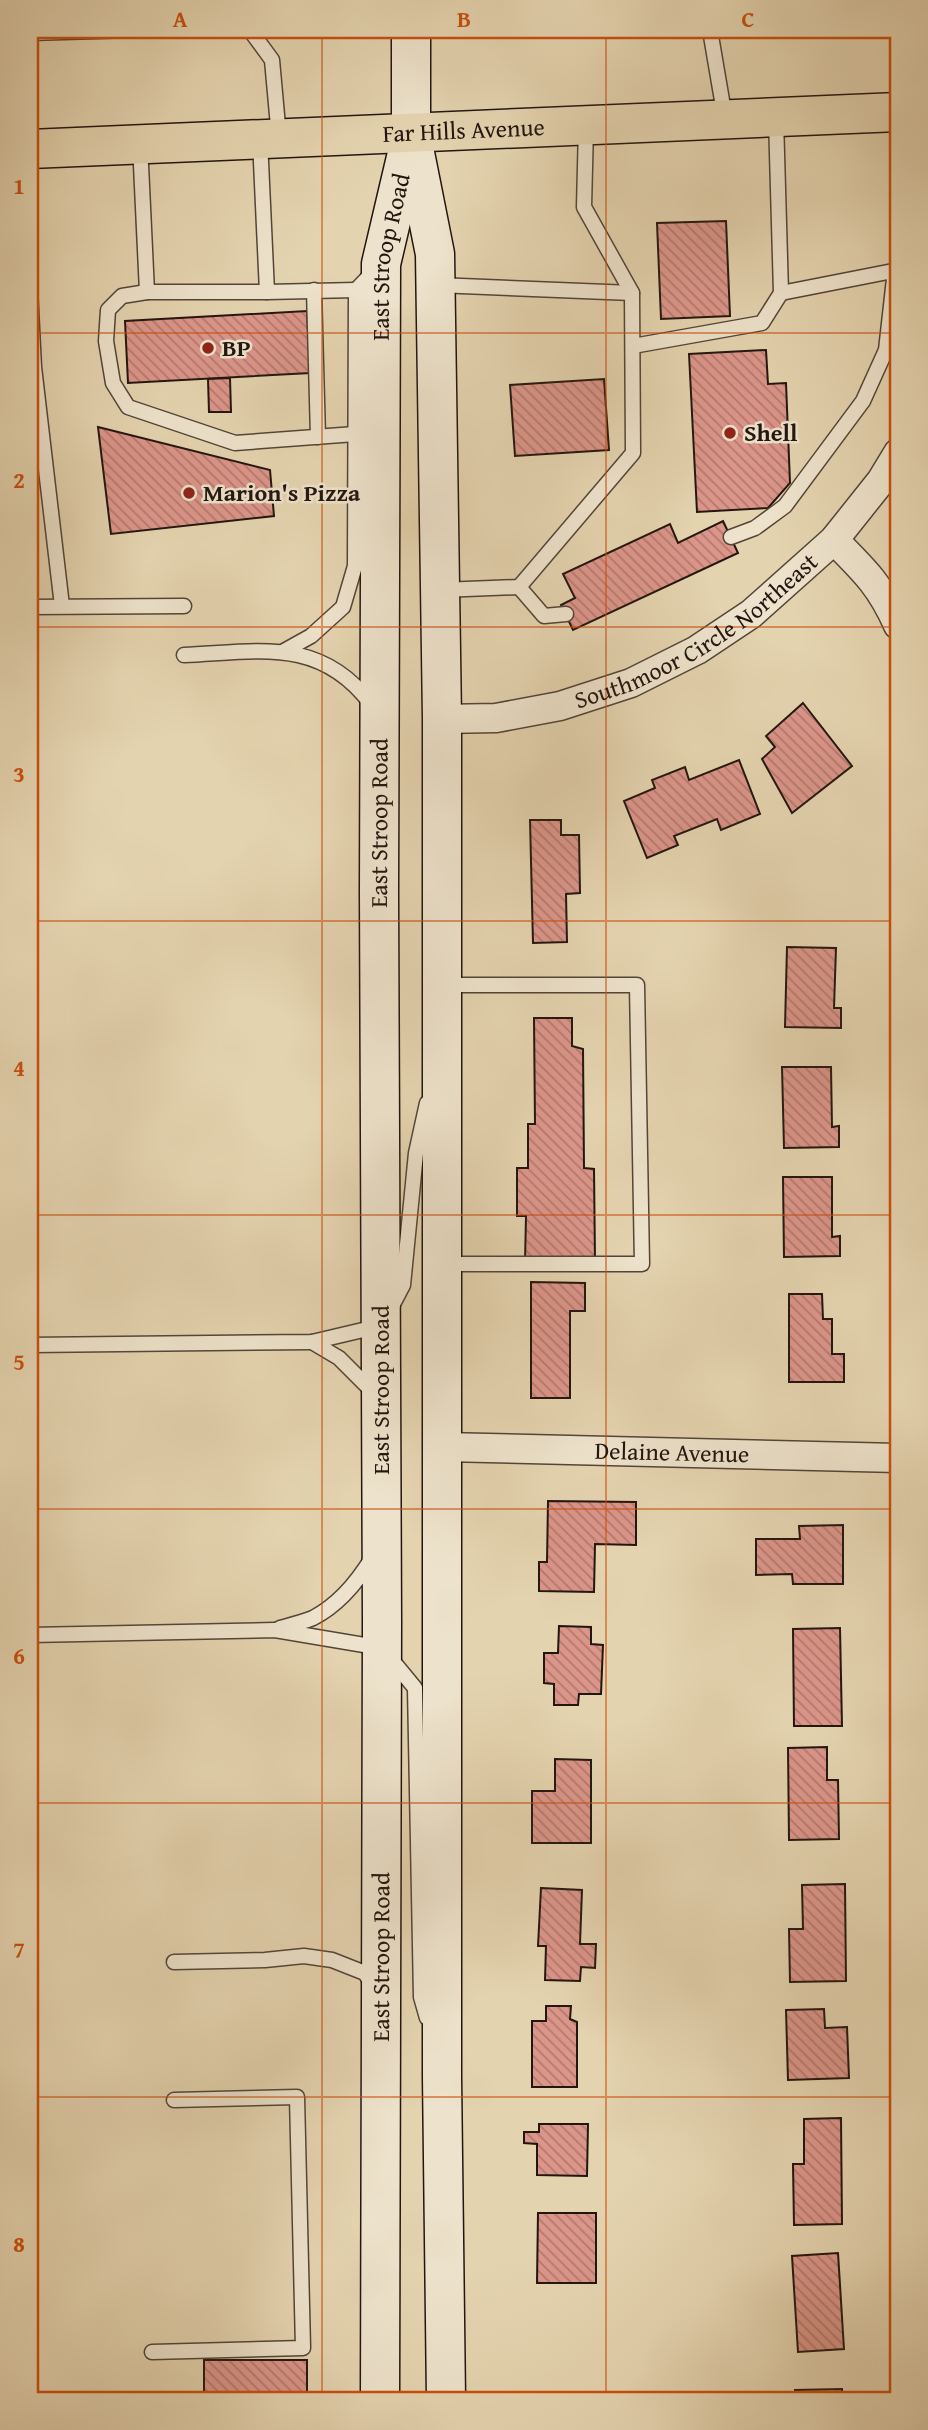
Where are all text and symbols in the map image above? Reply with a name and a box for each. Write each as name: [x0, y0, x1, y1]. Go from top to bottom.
text: A: [173, 2, 188, 35]
text: B: [457, 2, 471, 35]
text: C: [741, 2, 755, 35]
street label: Far Hills Avenue: [382, 109, 545, 151]
text: 1: [13, 169, 25, 202]
street label: East Stroop Road: [363, 169, 419, 341]
place label: BP: [222, 330, 251, 365]
marker: BP: [200, 340, 216, 356]
place label: Shell: [744, 415, 798, 450]
marker: Shell: [722, 425, 738, 441]
text: 2: [13, 463, 25, 496]
place label: Marion's Pizza: [203, 475, 361, 510]
marker: Marion's Pizza: [181, 485, 197, 501]
street label: Southmoor Circle Northeast: [570, 544, 826, 717]
street label: East Stroop Road: [361, 738, 396, 908]
text: 3: [13, 757, 25, 790]
text: 4: [13, 1051, 25, 1084]
street label: East Stroop Road: [363, 1305, 398, 1475]
text: 5: [13, 1345, 25, 1378]
street label: Delaine Avenue: [594, 1433, 750, 1471]
text: 6: [13, 1639, 25, 1672]
street label: East Stroop Road: [363, 1872, 398, 2042]
text: 7: [13, 1933, 25, 1966]
text: 8: [13, 2227, 25, 2260]

